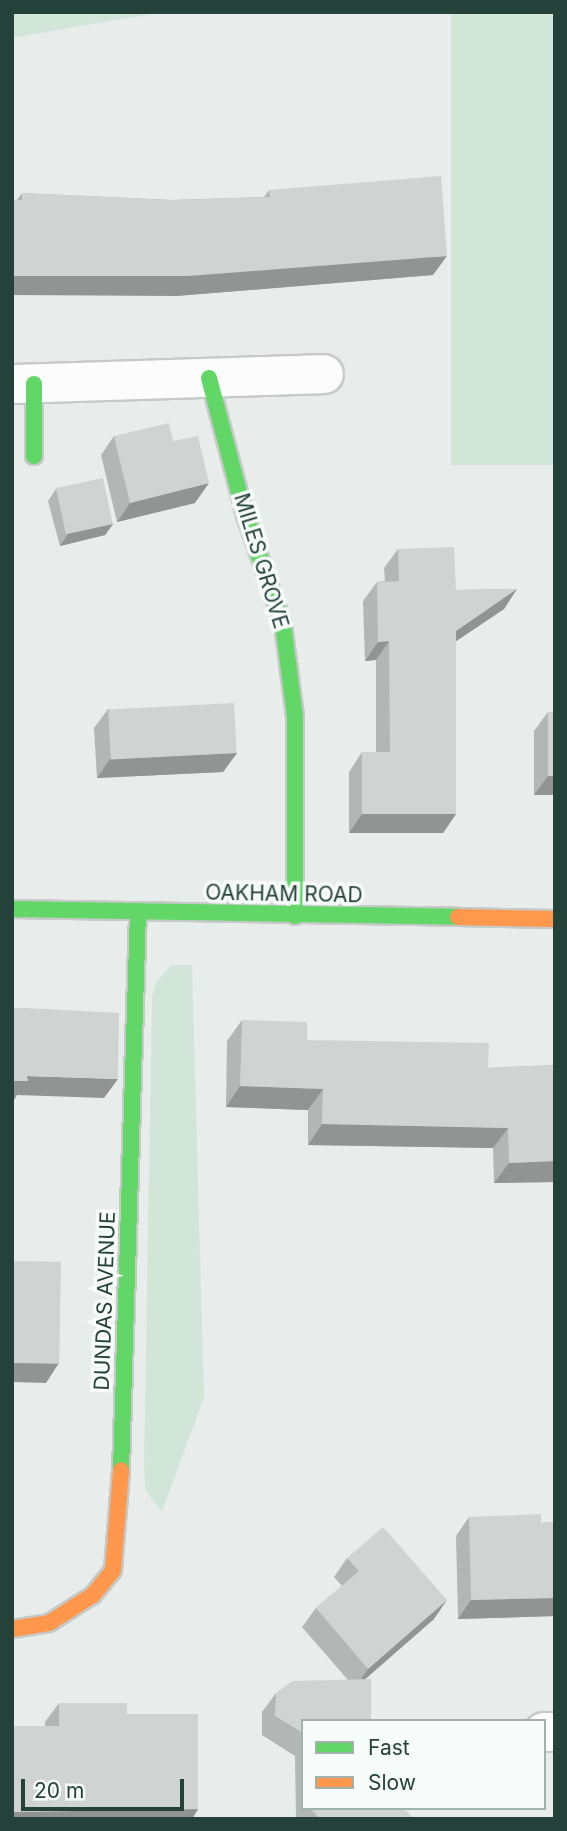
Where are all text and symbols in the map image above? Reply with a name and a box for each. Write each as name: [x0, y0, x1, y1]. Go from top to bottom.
street label: MILES GROVE: [228, 490, 294, 632]
street label: OAKHAM ROAD: [205, 880, 363, 908]
street label: DUNDAS AVENUE: [89, 1211, 121, 1391]
legend: [301, 1719, 546, 1810]
text: Fast: [368, 1735, 410, 1760]
scale bar: [24, 1764, 187, 1808]
text: Slow: [368, 1770, 416, 1795]
text: 20 m: [34, 1778, 84, 1803]

